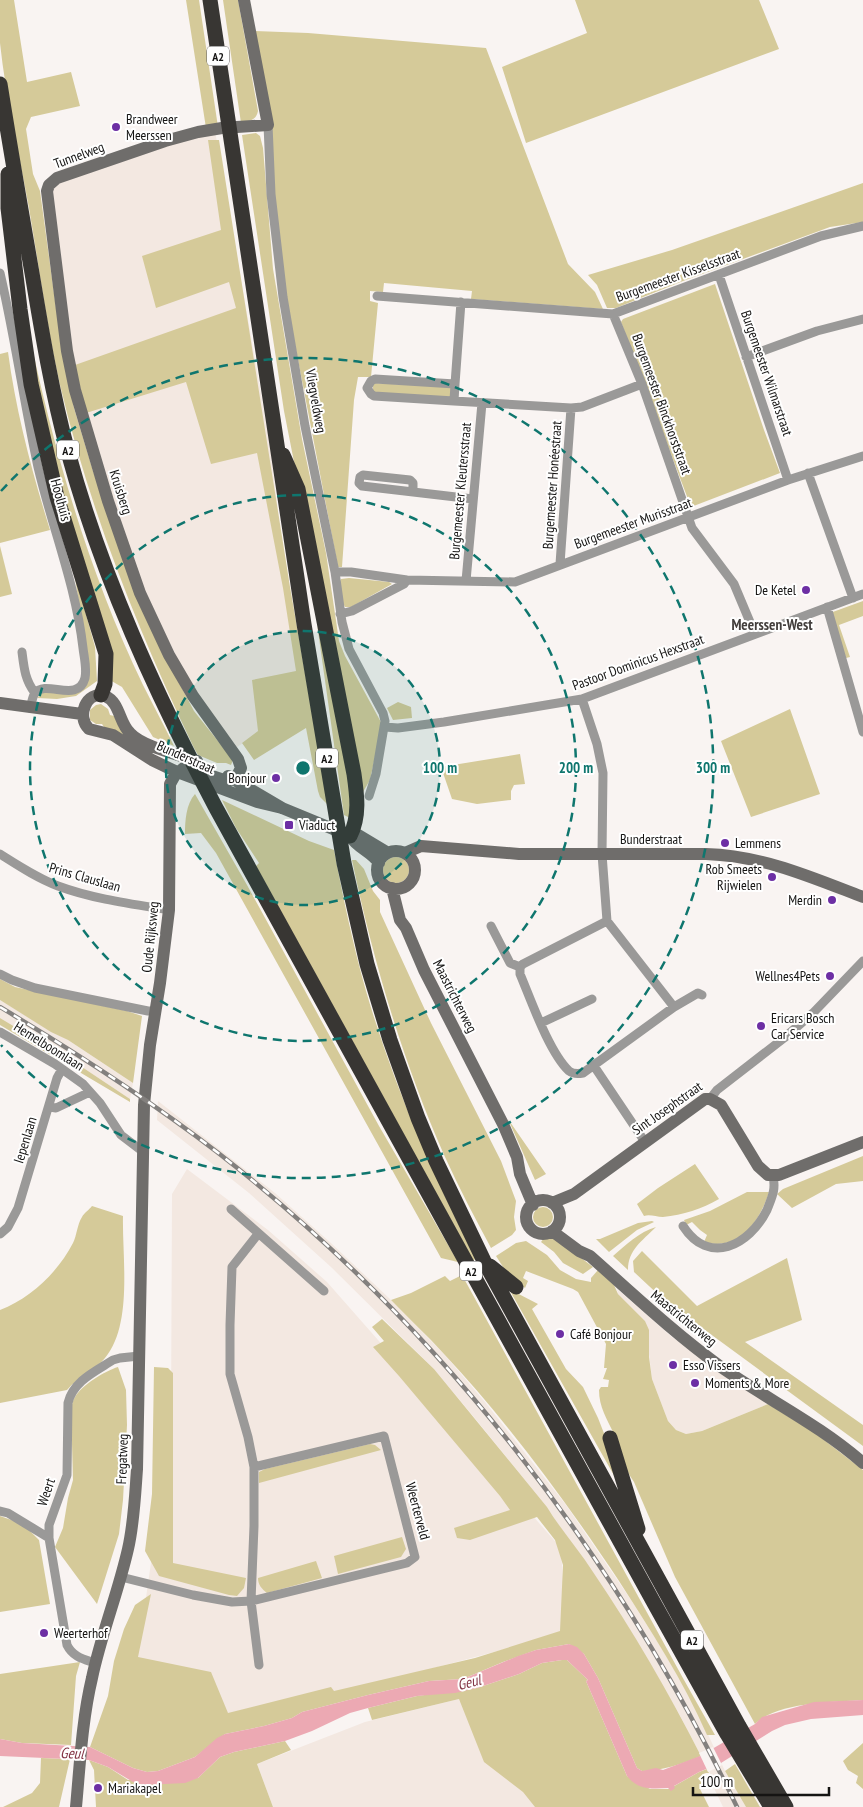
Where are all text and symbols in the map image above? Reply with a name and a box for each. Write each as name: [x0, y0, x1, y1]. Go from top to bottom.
road number: A2: [207, 46, 229, 66]
place label: Brandweer Meerssen: [126, 110, 178, 144]
marker: Brandweer Meerssen: [110, 121, 122, 133]
street label: Tunnelweg: [51, 138, 107, 172]
street label: Burgemeester Kisselsstraat: [614, 244, 743, 306]
street label: Burgemeester Wilmarstraat: [737, 308, 797, 438]
street label: Burgemeester Binckhorststraat: [628, 331, 696, 477]
street label: Vliegveldweg: [301, 366, 330, 435]
street label: Burgemeester Honéestraat: [539, 420, 565, 550]
street label: Burgemeester Kleutersstraat: [445, 422, 475, 560]
road number: A2: [57, 440, 79, 460]
street label: Kruisberg: [105, 467, 137, 517]
street label: Hoolhuis: [47, 477, 75, 523]
street label: Burgemeester Murisstraat: [572, 493, 694, 553]
place label: De Ketel: [755, 581, 797, 599]
marker: De Ketel: [800, 584, 812, 596]
district label: Meerssen-West: [731, 615, 813, 634]
street label: Pastoor Dominicus Hexstraat: [570, 630, 706, 694]
street label: Bunderstraat: [154, 736, 218, 778]
road number: A2: [316, 748, 338, 768]
text: 100 m: [423, 758, 457, 777]
text: 200 m: [559, 758, 593, 777]
text: 300 m: [696, 758, 730, 777]
centre of rings: [294, 759, 312, 777]
place label: Bonjour: [228, 769, 266, 787]
marker: Bonjour: [270, 772, 282, 784]
place label: Viaduct: [298, 816, 335, 834]
marker: Viaduct: [283, 819, 295, 831]
street label: Bunderstraat: [620, 830, 682, 848]
place label: Lemmens: [735, 834, 781, 852]
marker: Lemmens: [719, 837, 731, 849]
street label: Prins Clauslaan: [47, 858, 123, 896]
place label: Rob Smeets Rijwielen: [706, 860, 762, 894]
marker: Rob Smeets Rijwielen: [766, 871, 778, 883]
place label: Merdin: [788, 891, 822, 909]
marker: Merdin: [826, 894, 838, 906]
street label: Oude Rijksweg: [137, 901, 163, 973]
street label: Maastrichterweg: [429, 956, 481, 1036]
place label: Wellnes4Pets: [756, 967, 820, 985]
marker: Wellnes4Pets: [824, 970, 836, 982]
place label: Ericars Bosch Car Service: [771, 1009, 835, 1043]
street label: Hemelboomlaan: [11, 1017, 87, 1075]
marker: Ericars Bosch Car Service: [755, 1020, 767, 1032]
street label: Sint Josephstraat: [628, 1077, 706, 1139]
street label: Iepenlaan: [9, 1115, 41, 1165]
road number: A2: [460, 1262, 482, 1280]
street label: Maastrichterweg: [647, 1286, 721, 1350]
place label: Café Bonjour: [570, 1325, 632, 1343]
marker: Café Bonjour: [554, 1328, 566, 1340]
place label: Esso Vissers: [683, 1356, 741, 1374]
marker: Esso Vissers: [667, 1359, 679, 1371]
place label: Moments & More: [705, 1374, 790, 1392]
marker: Moments & More: [689, 1377, 701, 1389]
street label: Fregatweg: [112, 1433, 132, 1485]
street label: Weert: [33, 1476, 59, 1508]
street label: Weerterveld: [402, 1480, 434, 1542]
place label: Weerterhof: [54, 1624, 108, 1642]
marker: Weerterhof: [38, 1627, 50, 1639]
road number: A2: [681, 1630, 703, 1650]
water label: Geul: [455, 1669, 484, 1694]
water label: Geul: [60, 1743, 86, 1763]
scale bar: [693, 1764, 829, 1796]
text: 100 m: [700, 1772, 733, 1791]
place label: Mariakapel: [108, 1779, 162, 1797]
marker: Mariakapel: [92, 1782, 104, 1794]

